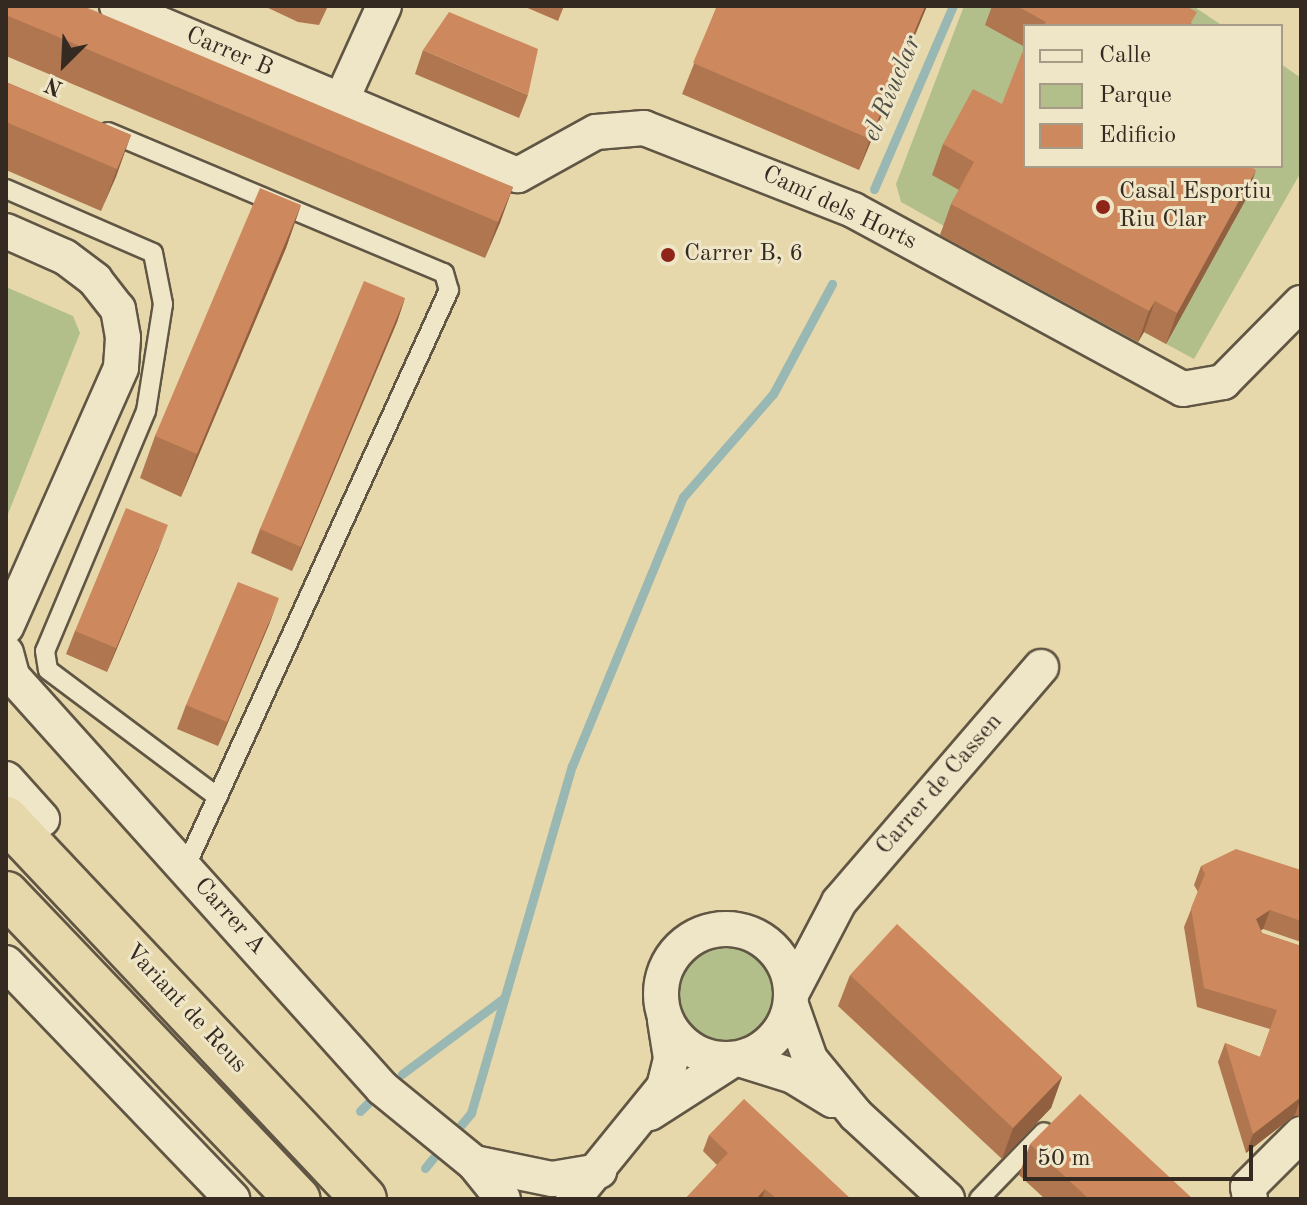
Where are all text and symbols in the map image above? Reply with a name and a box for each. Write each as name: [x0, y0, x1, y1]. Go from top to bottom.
street label: Carrer B: [181, 22, 277, 84]
north arrow: [24, 24, 104, 104]
legend: [1023, 24, 1283, 168]
water label: el Riuclar: [857, 32, 929, 146]
text: Calle: [1099, 44, 1151, 68]
text: N: [42, 72, 66, 99]
text: Parque: [1099, 84, 1172, 108]
text: Edificio: [1099, 124, 1176, 148]
street label: Camí dels Horts: [757, 161, 921, 257]
place label: Casal Esportiu Riu Clar: [1119, 179, 1271, 235]
marker: Casal Esportiu Riu Clar: [1094, 198, 1112, 216]
place label: Carrer B, 6: [684, 241, 803, 269]
marker: Carrer B, 6: [659, 246, 677, 264]
street label: Carrer de Cassen: [871, 708, 1009, 862]
street label: Carrer A: [187, 873, 271, 961]
street label: Variant de Reus: [118, 938, 252, 1080]
scale bar: [1027, 1129, 1257, 1179]
text: 50 m: [1037, 1147, 1091, 1171]

